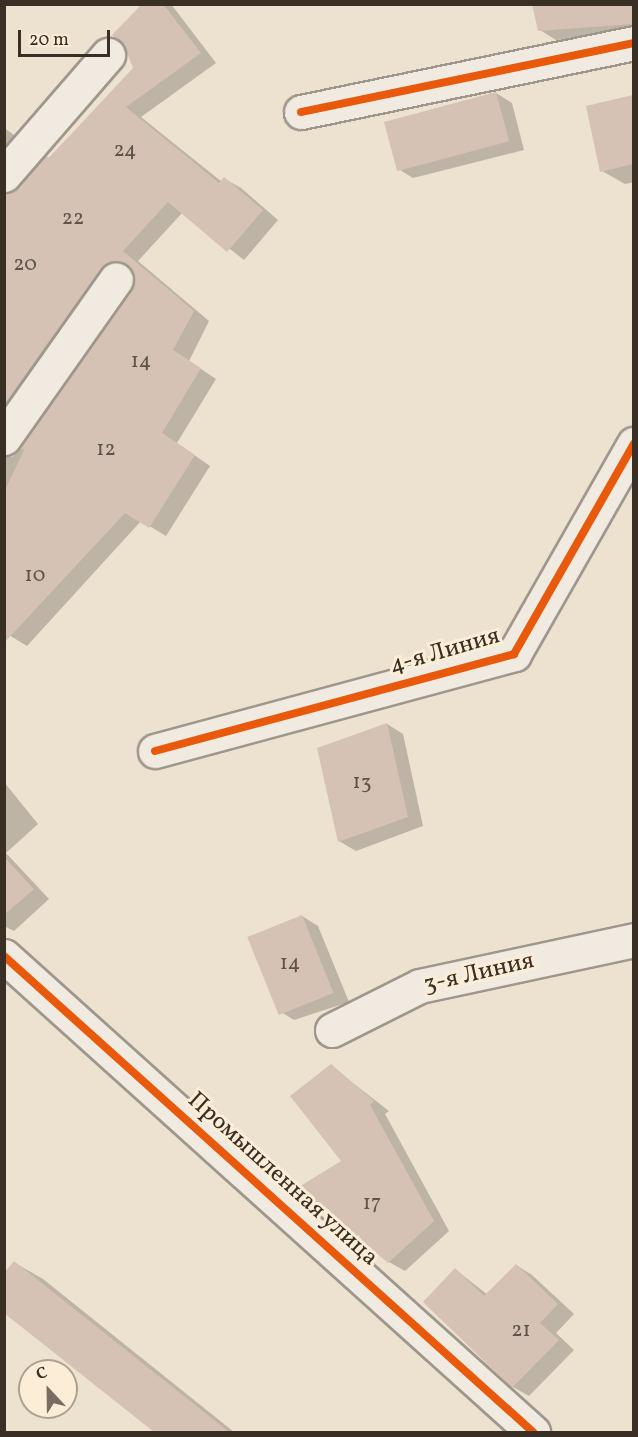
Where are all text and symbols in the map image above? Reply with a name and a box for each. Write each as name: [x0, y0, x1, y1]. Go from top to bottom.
scale bar: [21, 18, 112, 56]
text: 20 m: [29, 28, 69, 53]
house number: 24: [113, 138, 137, 164]
house number: 22: [62, 206, 84, 232]
house number: 20: [13, 252, 37, 278]
house number: 14: [131, 349, 151, 375]
house number: 12: [96, 437, 116, 463]
house number: 10: [25, 563, 45, 589]
street label: 4-я Линия: [387, 623, 503, 681]
house number: 13: [353, 770, 371, 796]
street label: 3-я Линия: [421, 947, 537, 1001]
house number: 14: [280, 951, 300, 977]
street label: Промышленная улица: [181, 1087, 383, 1273]
house number: 17: [363, 1191, 381, 1217]
house number: 21: [511, 1318, 531, 1344]
north arrow: [18, 1359, 78, 1419]
text: С: [33, 1362, 51, 1386]

